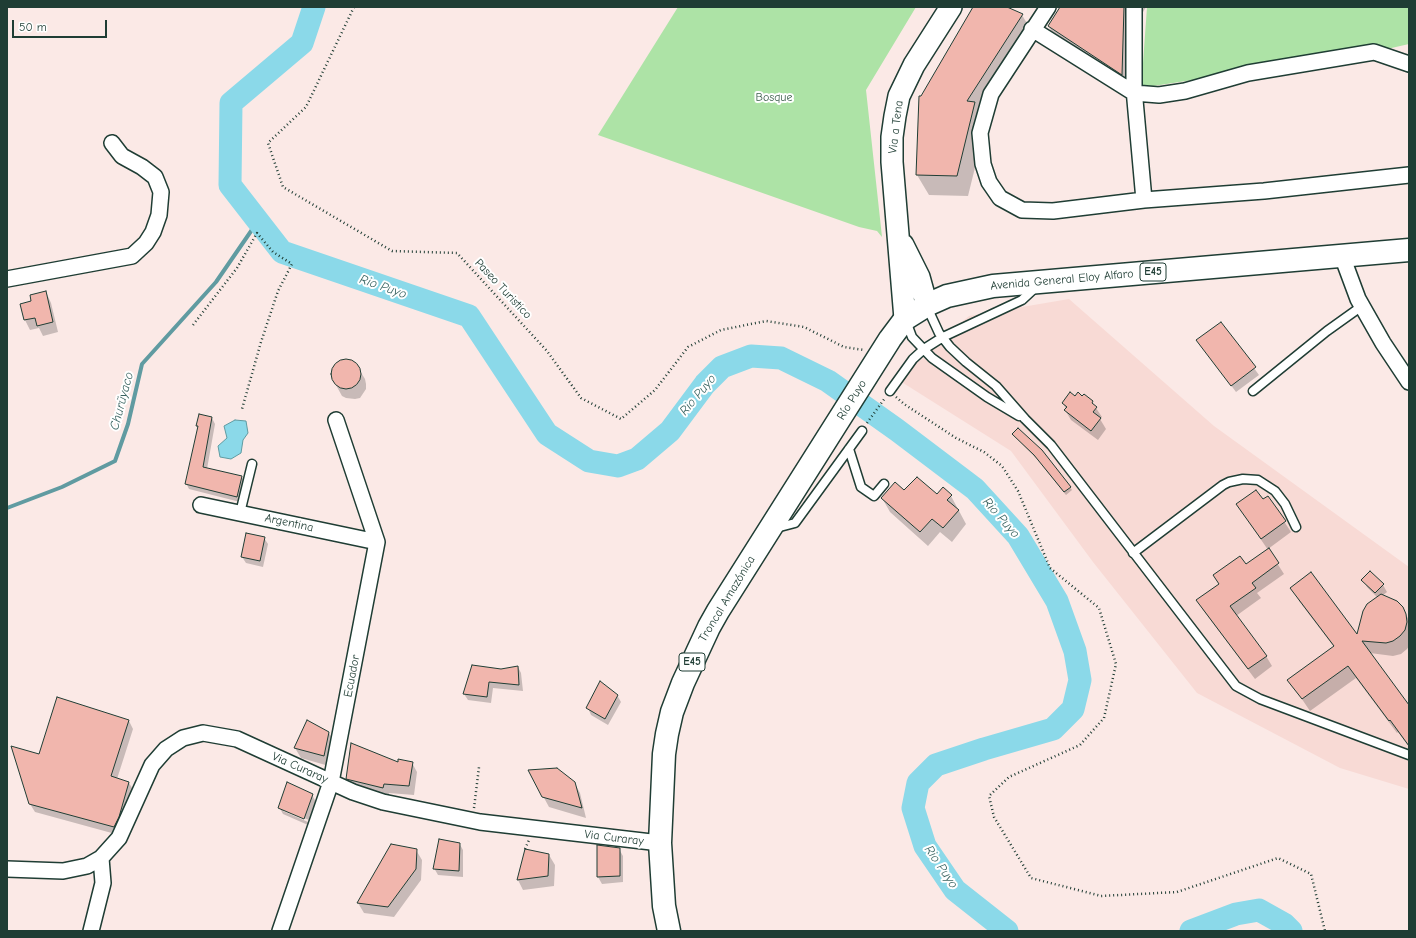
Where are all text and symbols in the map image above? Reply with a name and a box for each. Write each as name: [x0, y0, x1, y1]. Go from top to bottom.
scale bar: [14, 12, 109, 38]
text: 50 m: [19, 20, 47, 34]
park label: Bosque: [756, 91, 792, 105]
street label: Via a Tena: [886, 99, 906, 155]
street label: Paseo Turistico: [472, 256, 534, 322]
road number: E45: [1140, 263, 1166, 281]
street label: Avenida General Eloy Alfaro: [990, 267, 1134, 293]
water label: Rio Puyo: [357, 272, 409, 302]
water label: Churüyaco: [107, 370, 137, 432]
water label: Rio Puyo: [676, 371, 720, 419]
street label: Río Puyo: [834, 377, 870, 423]
water label: Rio Puyo: [979, 495, 1023, 541]
street label: Argentina: [263, 511, 315, 535]
street label: Troncal Amazónica: [696, 553, 758, 645]
road number: E45: [679, 653, 705, 671]
street label: Ecuador: [341, 654, 363, 698]
street label: Via Curaray: [270, 749, 330, 787]
street label: Via Curaray: [584, 827, 644, 849]
water label: Rio Puyo: [921, 842, 961, 892]

